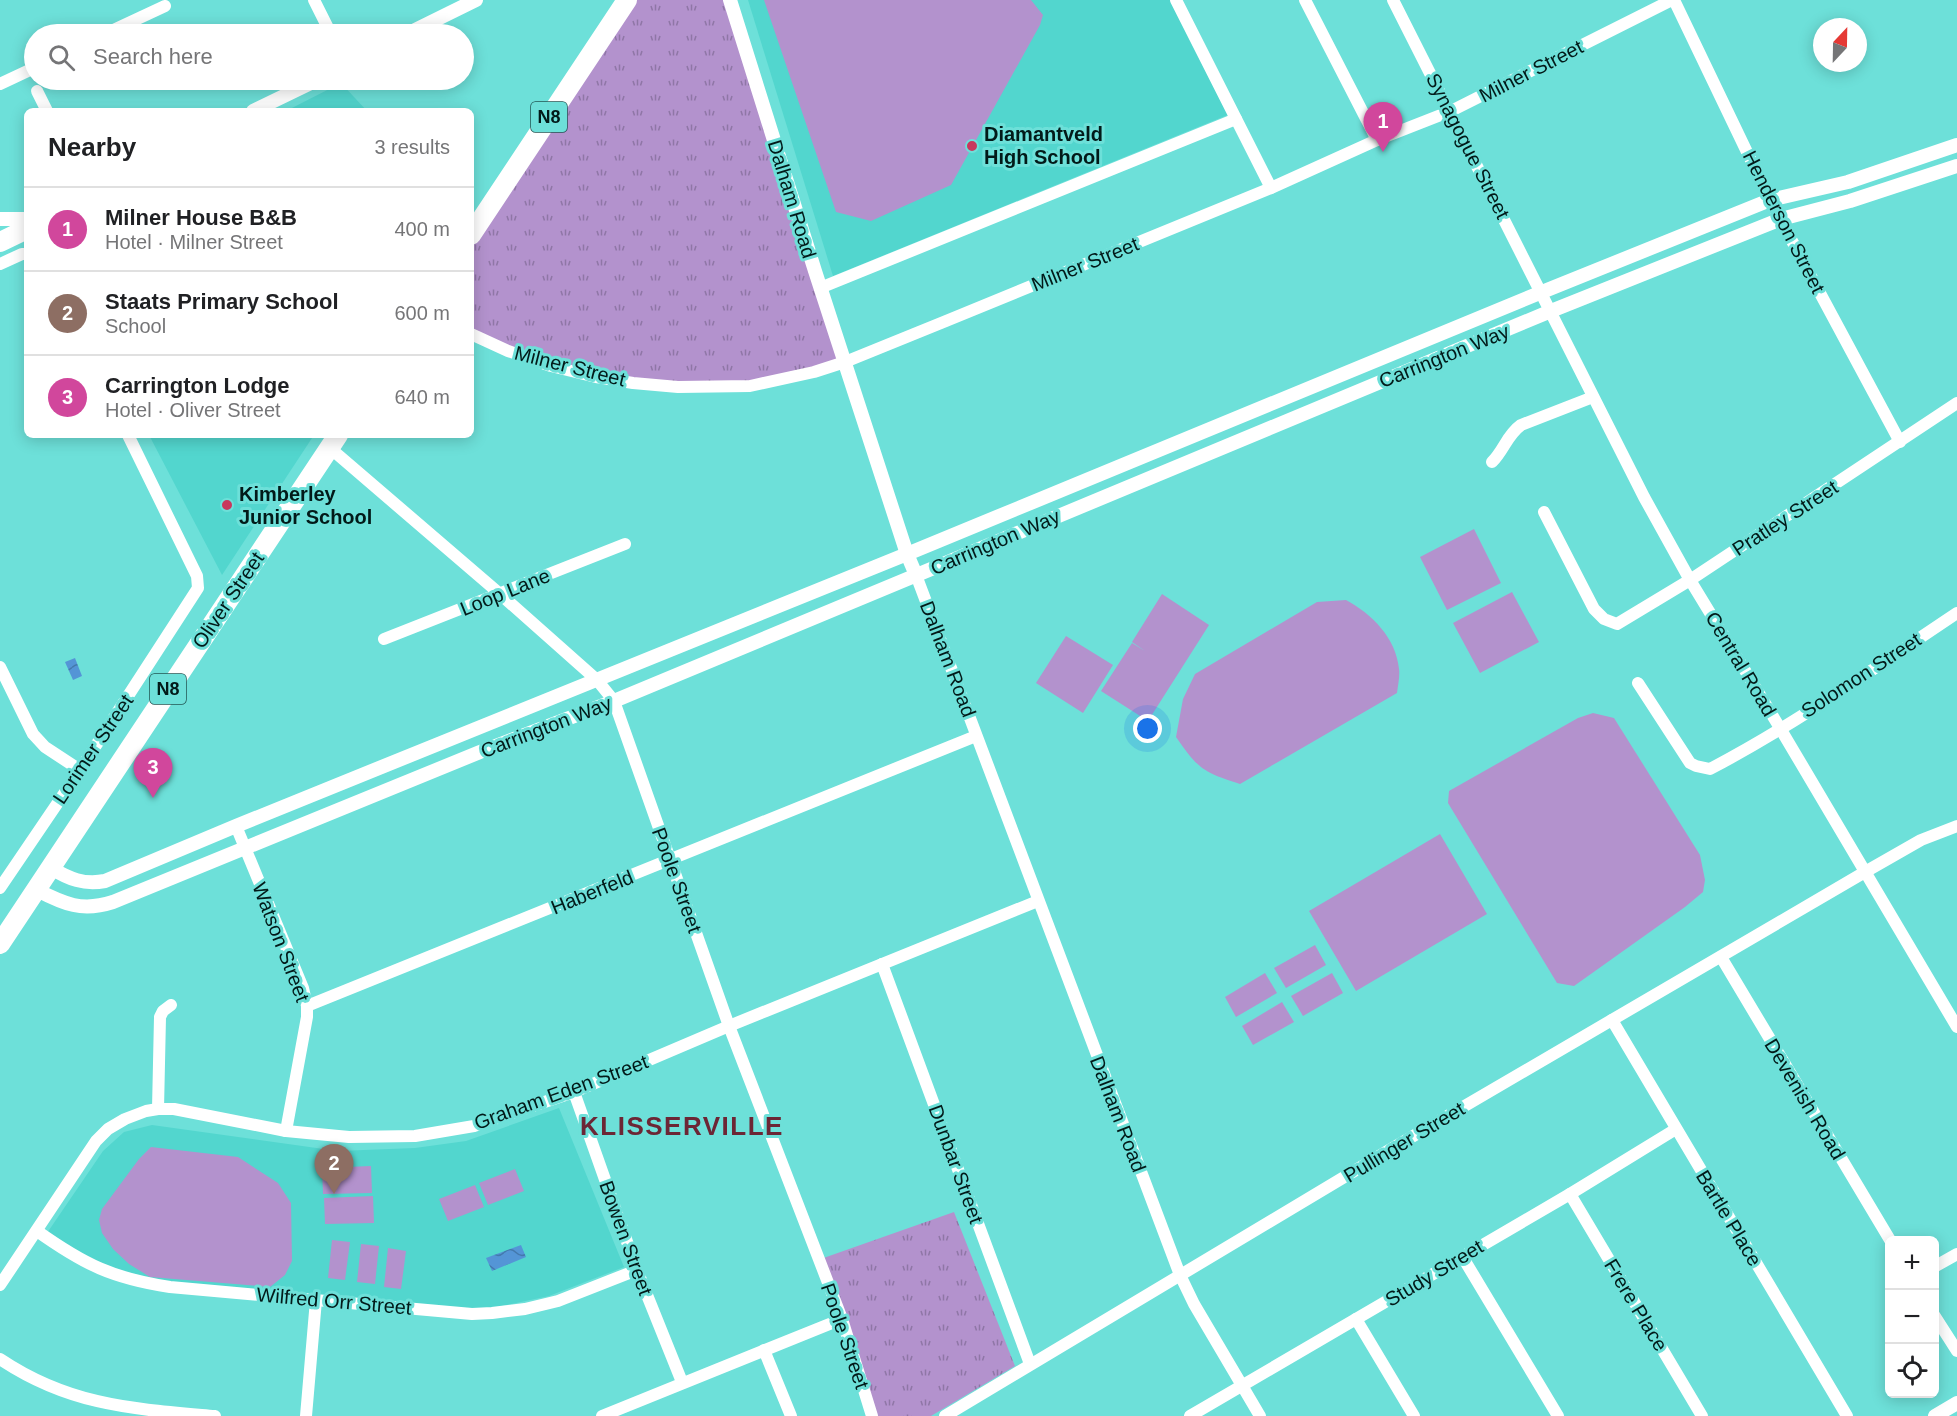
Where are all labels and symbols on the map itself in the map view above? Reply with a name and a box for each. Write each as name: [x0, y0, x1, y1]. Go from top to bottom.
north arrow: [1813, 18, 1867, 72]
street label: Milner Street: [1475, 35, 1587, 107]
street label: Synagogue Street: [1422, 70, 1514, 223]
road number: N8: [531, 102, 567, 132]
pin: 1: [1364, 102, 1402, 152]
place label: Diamantveld High School: [984, 123, 1103, 168]
street label: Dalham Road: [764, 137, 820, 261]
marker: Diamantveld High School: [965, 139, 979, 153]
street label: Henderson Street: [1739, 147, 1830, 297]
street label: Milner Street: [1028, 232, 1142, 295]
street label: Carrington Way: [1376, 320, 1512, 392]
street label: Milner Street: [512, 342, 628, 390]
street label: Pratley Street: [1728, 476, 1842, 560]
place label: Kimberley Junior School: [239, 483, 372, 528]
marker: Kimberley Junior School: [220, 498, 234, 512]
street label: Carrington Way: [927, 505, 1063, 579]
street label: Oliver Street: [188, 547, 268, 652]
street label: Loop Lane: [457, 564, 553, 620]
street label: Dalham Road: [916, 598, 980, 720]
street label: Central Road: [1701, 608, 1781, 720]
street label: Solomon Street: [1797, 628, 1925, 722]
road number: N8: [150, 674, 186, 704]
street label: Lorimer Street: [48, 690, 138, 808]
street label: Carrington Way: [478, 692, 614, 762]
your location: [1133, 714, 1162, 743]
pin: 3: [134, 748, 172, 798]
street label: Poole Street: [648, 825, 706, 936]
street label: Haberfeld: [548, 866, 636, 918]
street label: Watson Street: [248, 879, 314, 1005]
street label: Devenish Road: [1760, 1035, 1850, 1163]
street label: Graham Eden Street: [471, 1050, 651, 1134]
street label: Dalham Road: [1086, 1053, 1150, 1175]
street label: Pullinger Street: [1340, 1097, 1469, 1187]
street label: Dunbar Street: [924, 1102, 988, 1227]
district label: KLISSERVILLE: [580, 1111, 784, 1141]
pin: 2: [314, 1144, 354, 1194]
street label: Bartle Place: [1692, 1166, 1766, 1270]
street label: Bowen Street: [595, 1178, 657, 1299]
street label: Study Street: [1381, 1235, 1487, 1311]
street label: Frere Place: [1600, 1255, 1672, 1355]
street label: Poole Street: [817, 1280, 873, 1392]
street label: Wilfred Orr Street: [256, 1283, 413, 1319]

